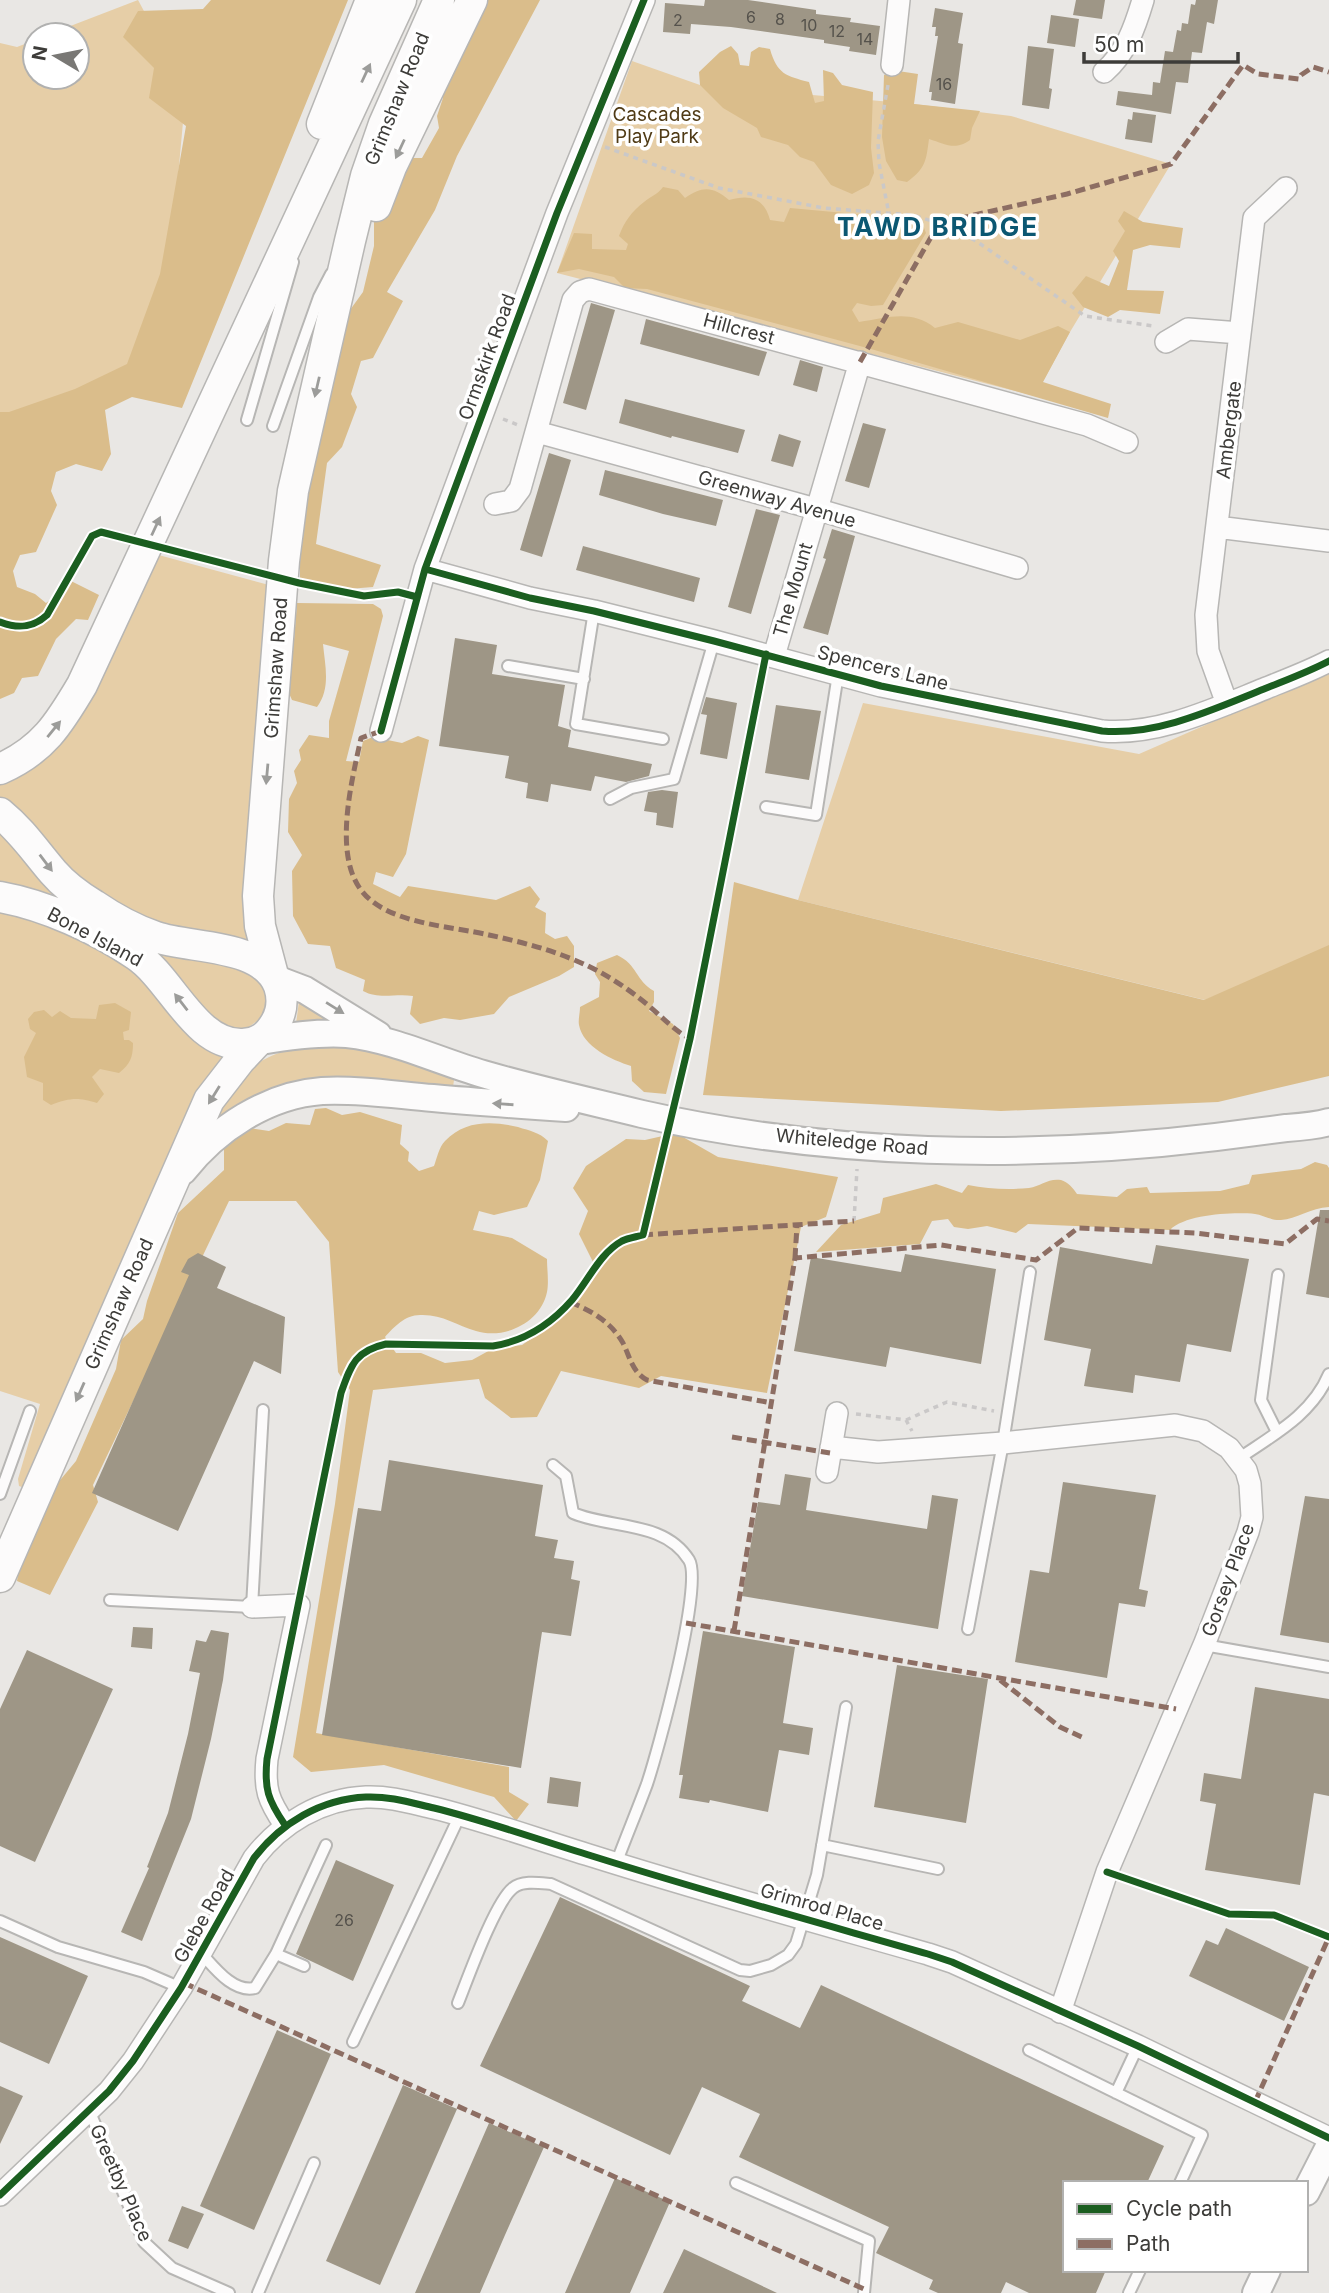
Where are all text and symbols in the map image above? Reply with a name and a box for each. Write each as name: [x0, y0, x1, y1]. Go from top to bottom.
house number: 6: [746, 7, 756, 27]
house number: 8: [775, 9, 785, 29]
house number: 2: [673, 10, 683, 30]
house number: 10: [801, 15, 817, 35]
north arrow: [21, 21, 91, 91]
house number: 12: [829, 21, 845, 41]
scale bar: [1084, 21, 1238, 65]
street label: Grimshaw Road: [360, 29, 434, 169]
house number: 14: [857, 29, 873, 49]
text: 50 m: [1094, 32, 1144, 57]
text: N: [27, 44, 52, 62]
one-way arrow: [361, 63, 372, 83]
house number: 16: [936, 74, 952, 94]
park label: Cascades Play Park: [612, 103, 702, 148]
one-way arrow: [394, 139, 405, 160]
district label: TAWD BRIDGE: [837, 211, 1039, 242]
street label: Ormskirk Road: [453, 291, 521, 423]
street label: Hillcrest: [701, 308, 777, 350]
one-way arrow: [311, 376, 322, 398]
street label: Ambergate: [1212, 380, 1246, 480]
street label: Greenway Avenue: [695, 465, 859, 533]
one-way arrow: [150, 516, 162, 536]
street label: The Mount: [769, 540, 817, 640]
street label: Grimshaw Road: [260, 597, 292, 739]
street label: Spencers Lane: [815, 641, 951, 695]
one-way arrow: [46, 720, 62, 738]
one-way arrow: [261, 763, 272, 785]
one-way arrow: [39, 854, 53, 872]
street label: Bone Island: [43, 902, 147, 972]
one-way arrow: [173, 993, 188, 1011]
one-way arrow: [325, 1002, 344, 1015]
one-way arrow: [207, 1085, 220, 1105]
one-way arrow: [492, 1098, 514, 1109]
street label: Whiteledge Road: [775, 1124, 929, 1160]
street label: Grimshaw Road: [80, 1235, 158, 1373]
one-way arrow: [74, 1381, 85, 1402]
street label: Gorsey Place: [1197, 1520, 1259, 1640]
street label: Glebe Road: [169, 1865, 239, 1967]
street label: Grimrod Place: [758, 1878, 886, 1936]
house number: 26: [334, 1910, 354, 1930]
street label: Greetby Place: [85, 2121, 157, 2245]
legend: [1063, 2181, 1308, 2272]
text: Cycle path: [1126, 2196, 1232, 2221]
text: Path: [1126, 2231, 1171, 2256]

